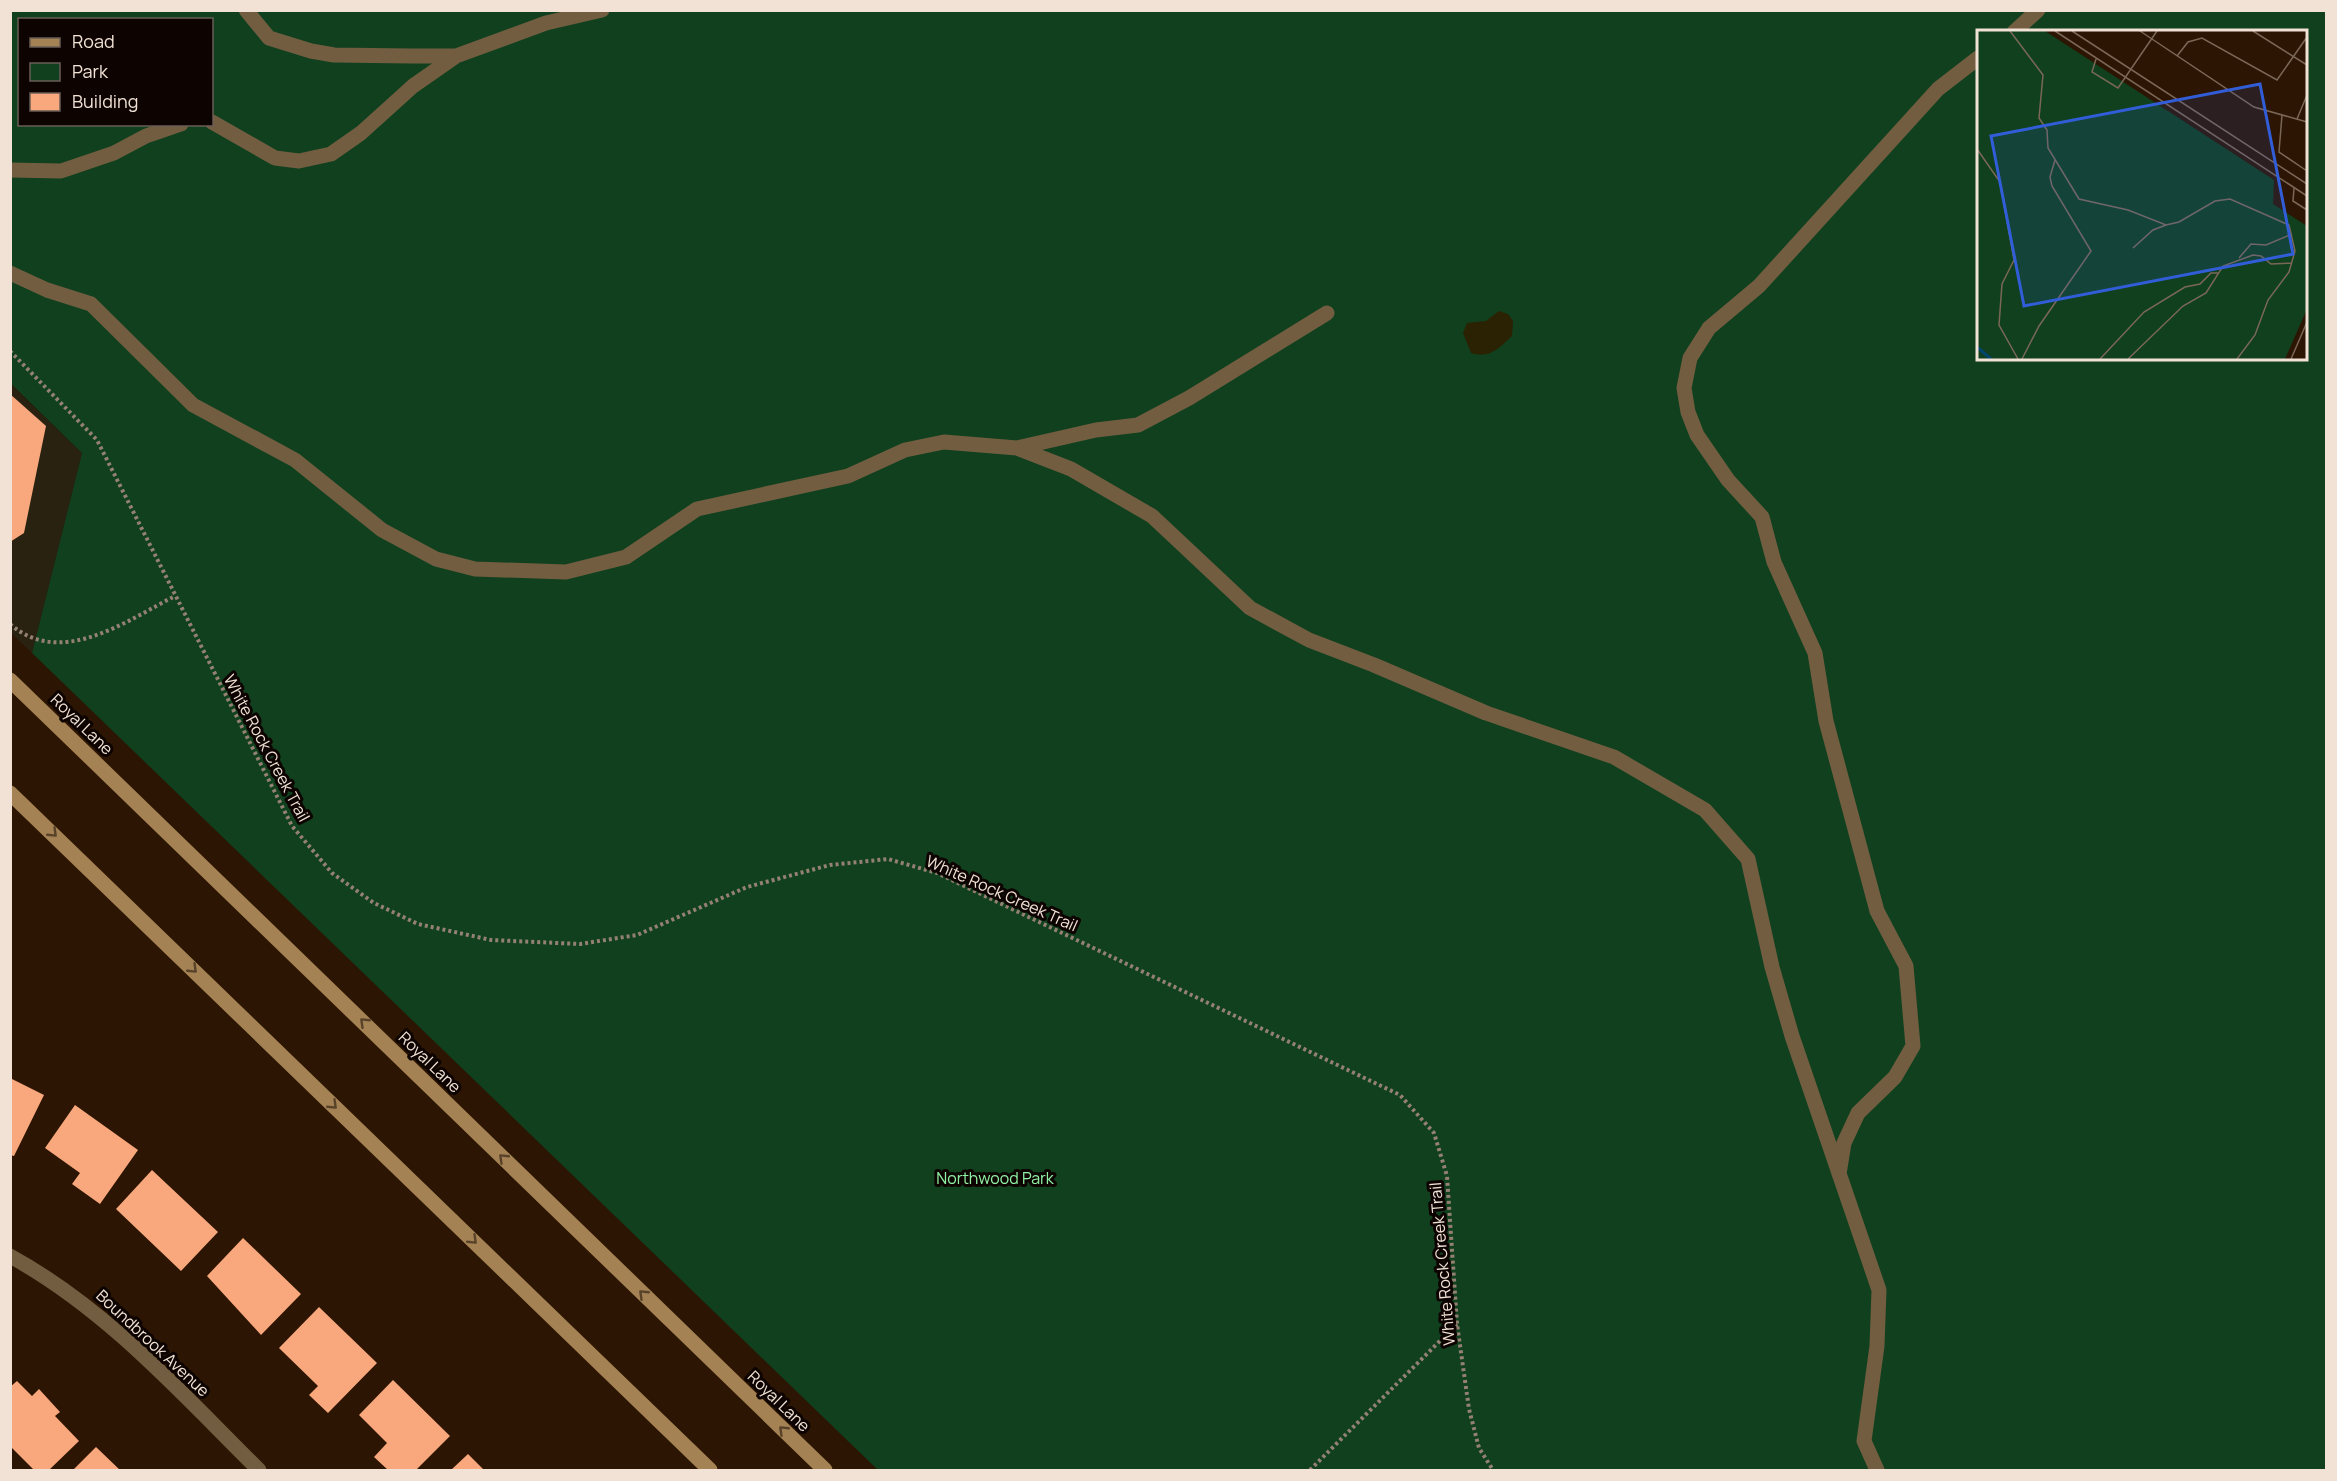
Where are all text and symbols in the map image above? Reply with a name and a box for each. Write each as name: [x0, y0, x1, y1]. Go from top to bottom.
legend: [18, 18, 213, 126]
text: Road: [72, 29, 115, 53]
inset map: [1977, 30, 2307, 360]
text: Park: [72, 59, 109, 83]
text: Building: [72, 89, 138, 113]
street label: White Rock Creek Trail: [219, 671, 315, 825]
street label: Royal Lane: [46, 689, 118, 759]
one-way arrow: [45, 826, 56, 837]
street label: White Rock Creek Trail: [923, 850, 1081, 936]
one-way arrow: [186, 962, 196, 973]
one-way arrow: [360, 1019, 371, 1030]
street label: Royal Lane: [394, 1027, 466, 1097]
one-way arrow: [325, 1097, 336, 1108]
one-way arrow: [500, 1154, 510, 1165]
park label: Northwood Park: [936, 1167, 1055, 1189]
street label: White Rock Creek Trail: [1424, 1181, 1460, 1347]
one-way arrow: [465, 1233, 476, 1244]
street label: Boundbrook Avenue: [92, 1285, 214, 1401]
one-way arrow: [640, 1290, 650, 1301]
street label: Royal Lane: [743, 1366, 815, 1436]
one-way arrow: [780, 1426, 791, 1437]

